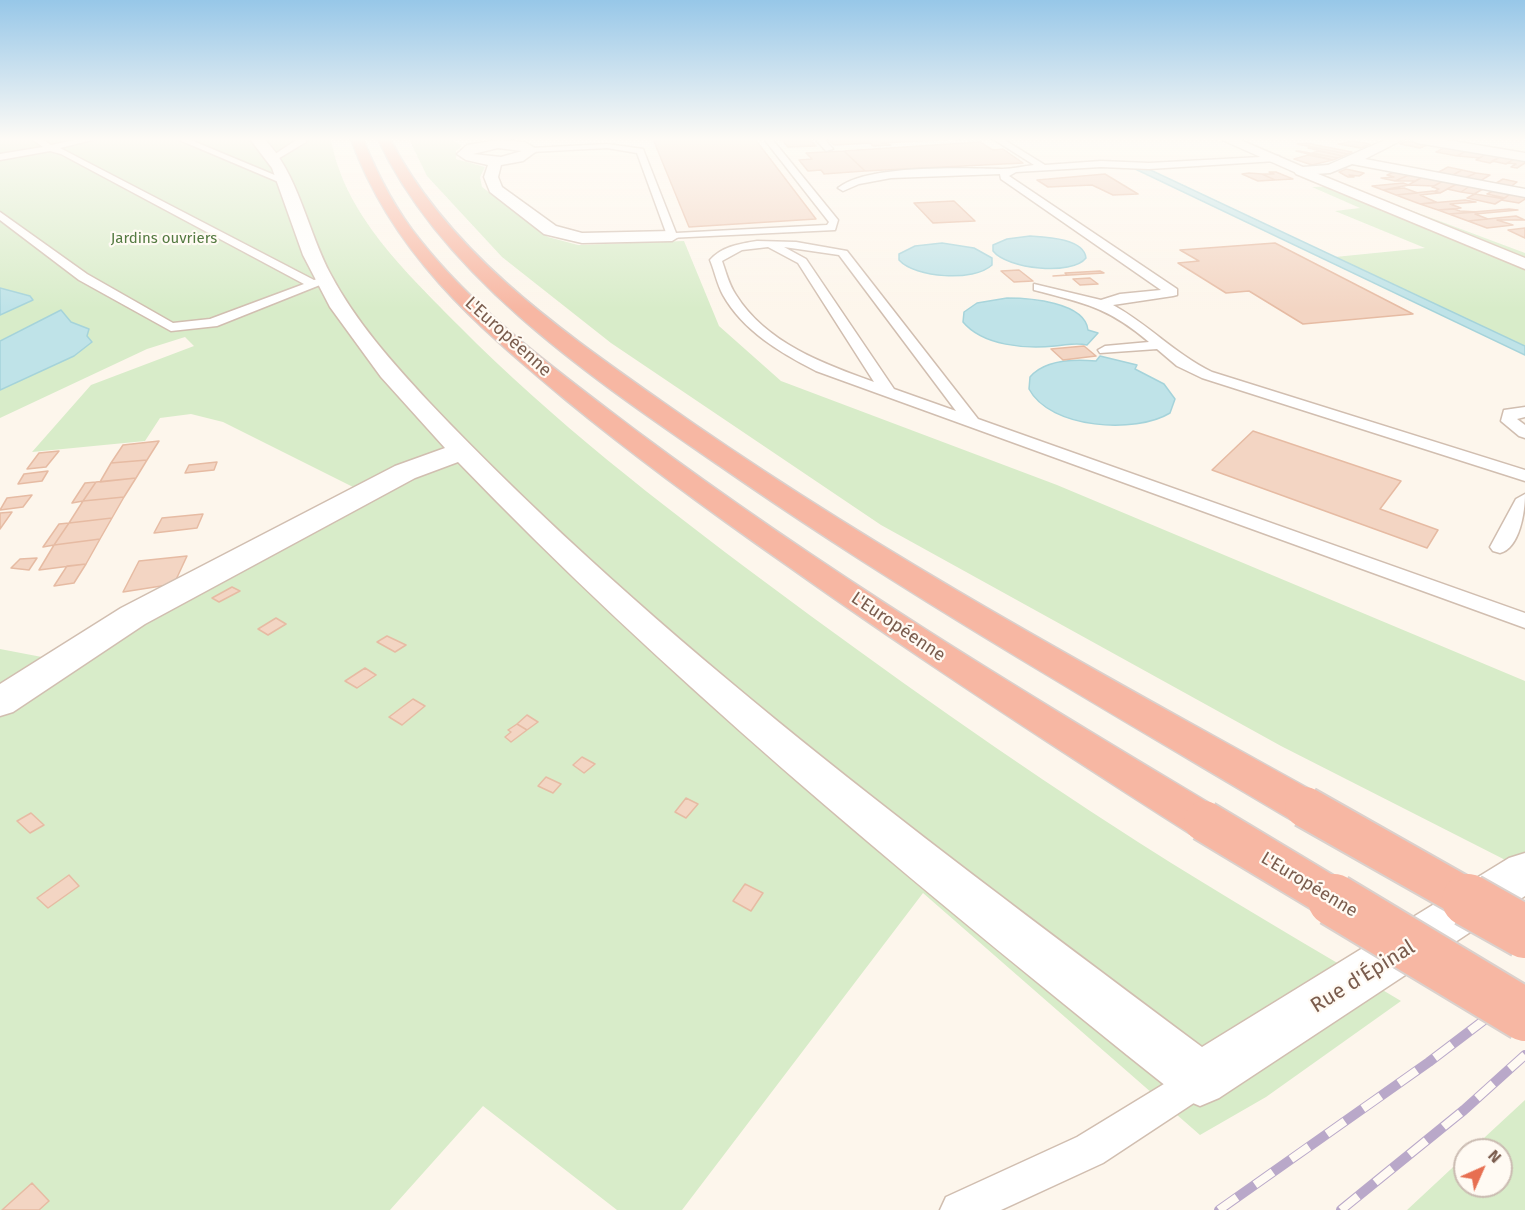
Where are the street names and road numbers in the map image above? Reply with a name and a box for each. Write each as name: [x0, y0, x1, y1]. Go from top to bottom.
street label: L'Européenne: [460, 292, 556, 382]
street label: L'Européenne: [847, 588, 949, 666]
street label: L'Européenne: [1257, 848, 1361, 922]
street label: Rue d'Épinal: [1306, 935, 1420, 1019]

